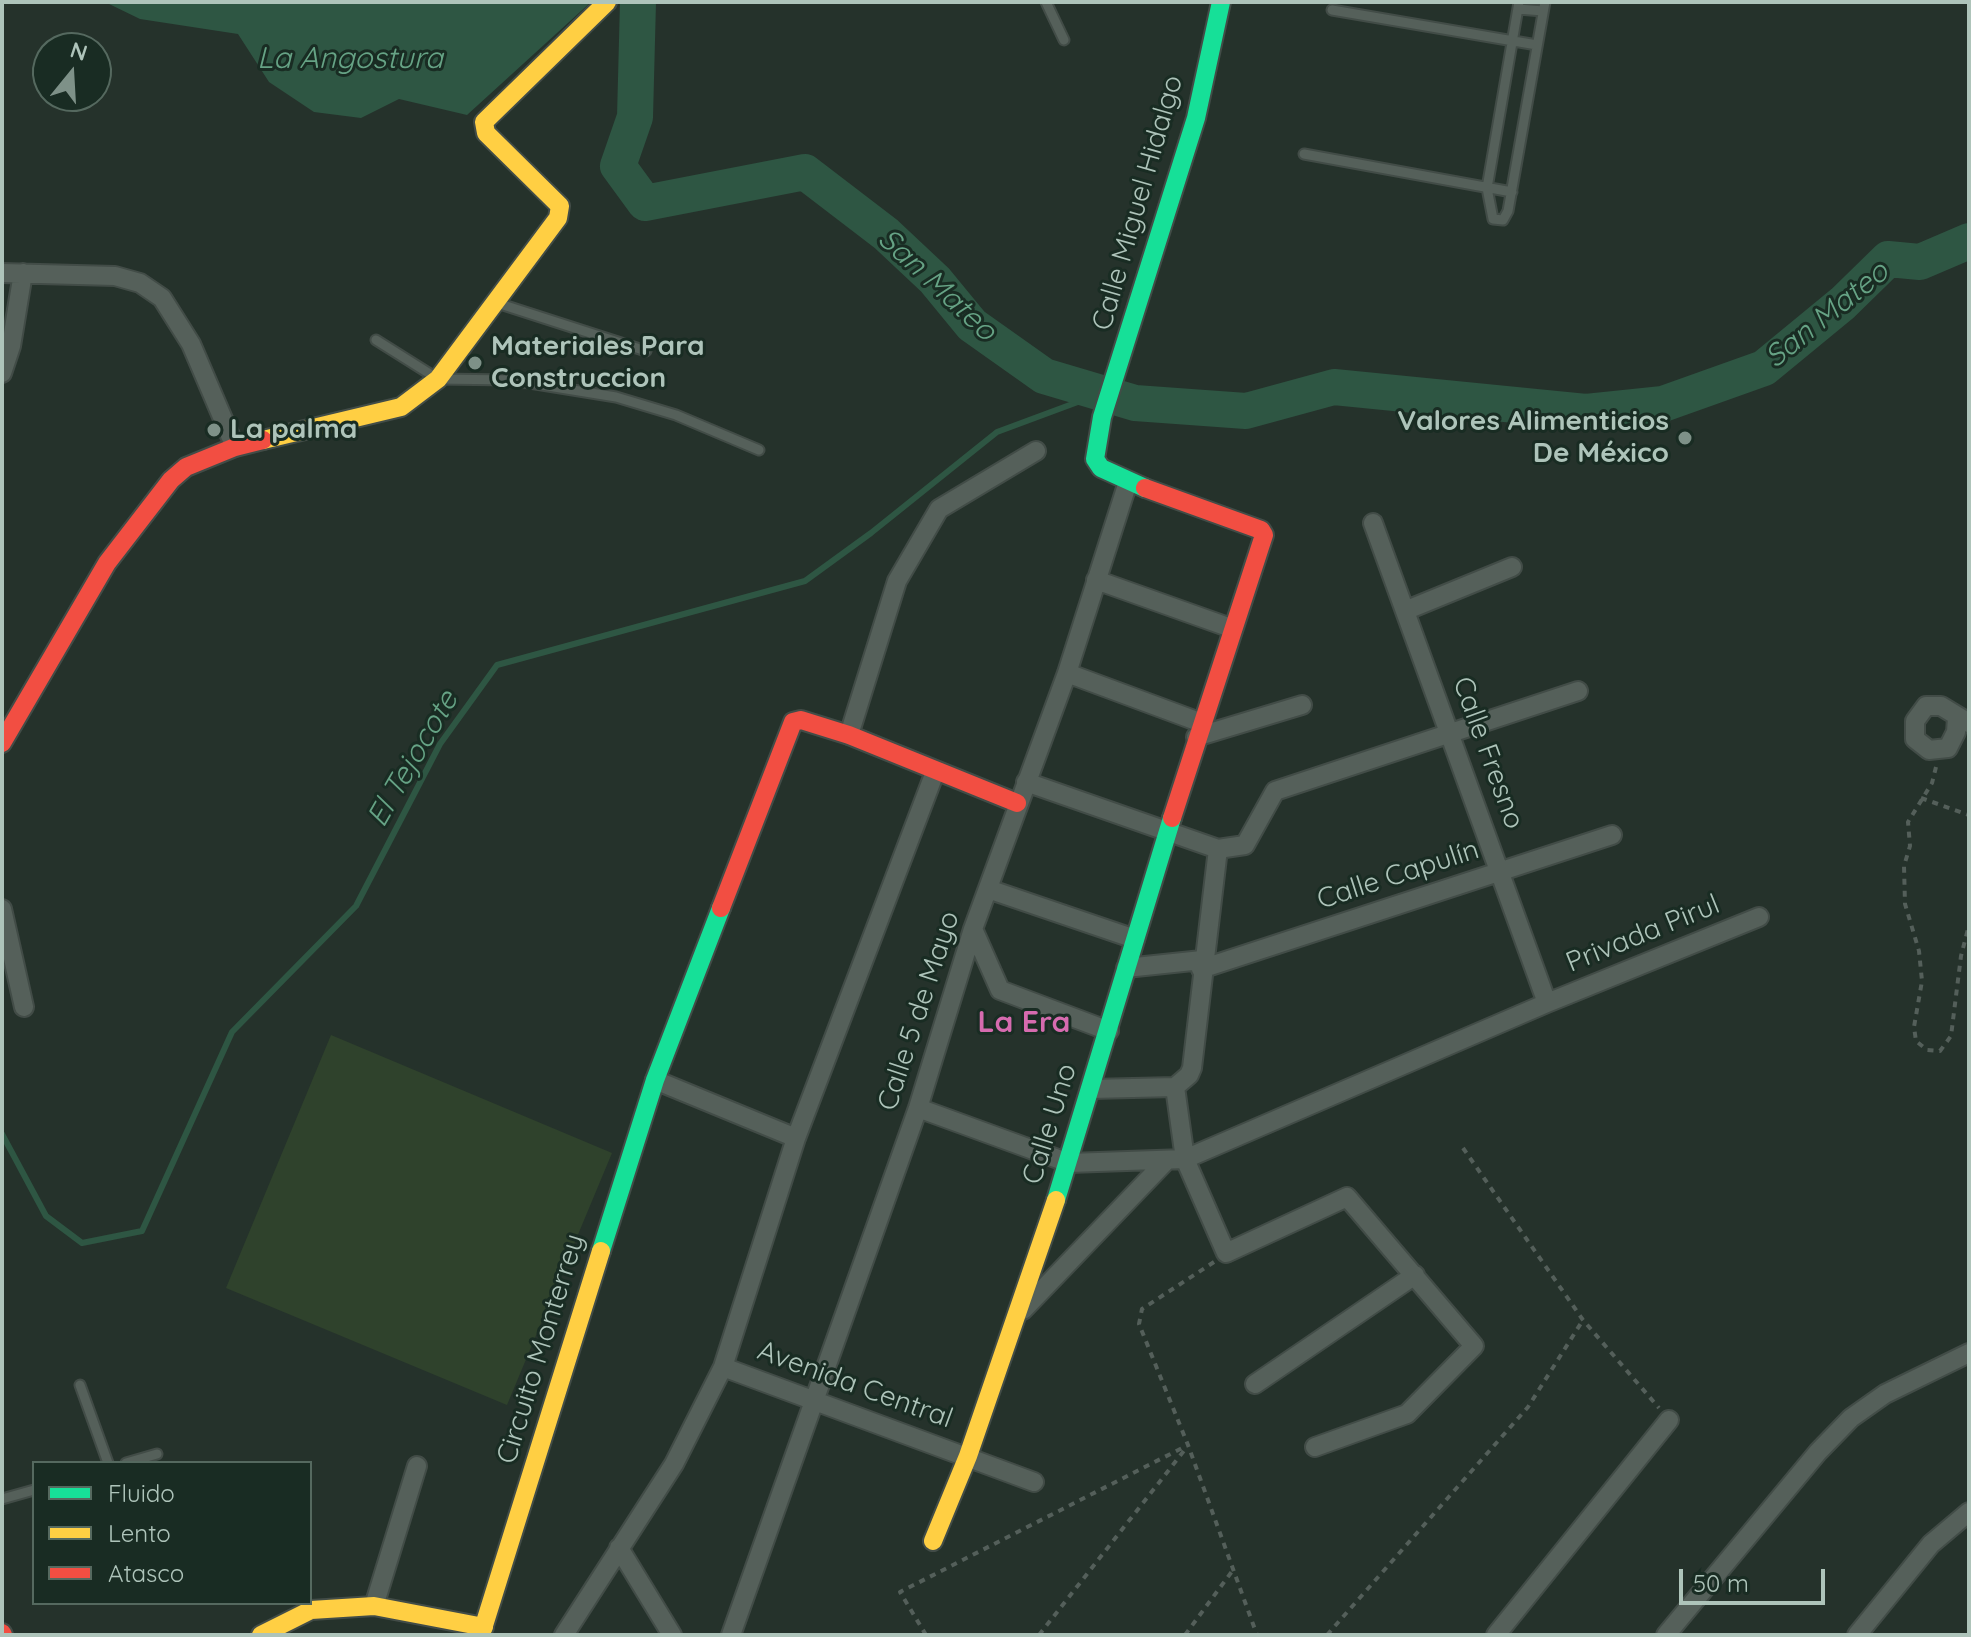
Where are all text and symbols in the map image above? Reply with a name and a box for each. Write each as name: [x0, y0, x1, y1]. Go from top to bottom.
north arrow: [32, 32, 112, 112]
text: N: [67, 35, 91, 67]
water label: La Angostura: [257, 41, 443, 77]
street label: Calle Miguel Hidalgo: [1086, 72, 1190, 334]
water label: San Mateo: [870, 221, 1004, 349]
water label: San Mateo: [1758, 254, 1896, 376]
place label: Materiales Para Construccion: [491, 330, 705, 396]
marker: Materiales Para Construccion: [466, 354, 484, 372]
place label: Valores Alimenticios De México: [1397, 405, 1669, 471]
place label: La palma: [230, 413, 357, 447]
marker: La palma: [205, 421, 223, 439]
marker: Valores Alimenticios De México: [1676, 429, 1694, 447]
street label: Calle Fresno: [1445, 672, 1531, 834]
water label: El Tejocote: [360, 685, 466, 833]
street label: Calle Capulín: [1313, 833, 1483, 917]
street label: Privada Pirul: [1561, 888, 1725, 980]
street label: Calle 5 de Mayo: [871, 907, 967, 1115]
district label: La Era: [978, 1005, 1070, 1041]
street label: Calle Uno: [1016, 1060, 1084, 1188]
street label: Circuito Monterrey: [490, 1230, 592, 1468]
street label: Avenida Central: [753, 1334, 957, 1436]
legend: [32, 1461, 312, 1605]
text: Fluido: [108, 1478, 175, 1508]
text: Lento: [108, 1518, 171, 1548]
scale bar: [1683, 1553, 1829, 1603]
text: Atasco: [108, 1558, 184, 1588]
text: 50 m: [1693, 1568, 1749, 1598]

